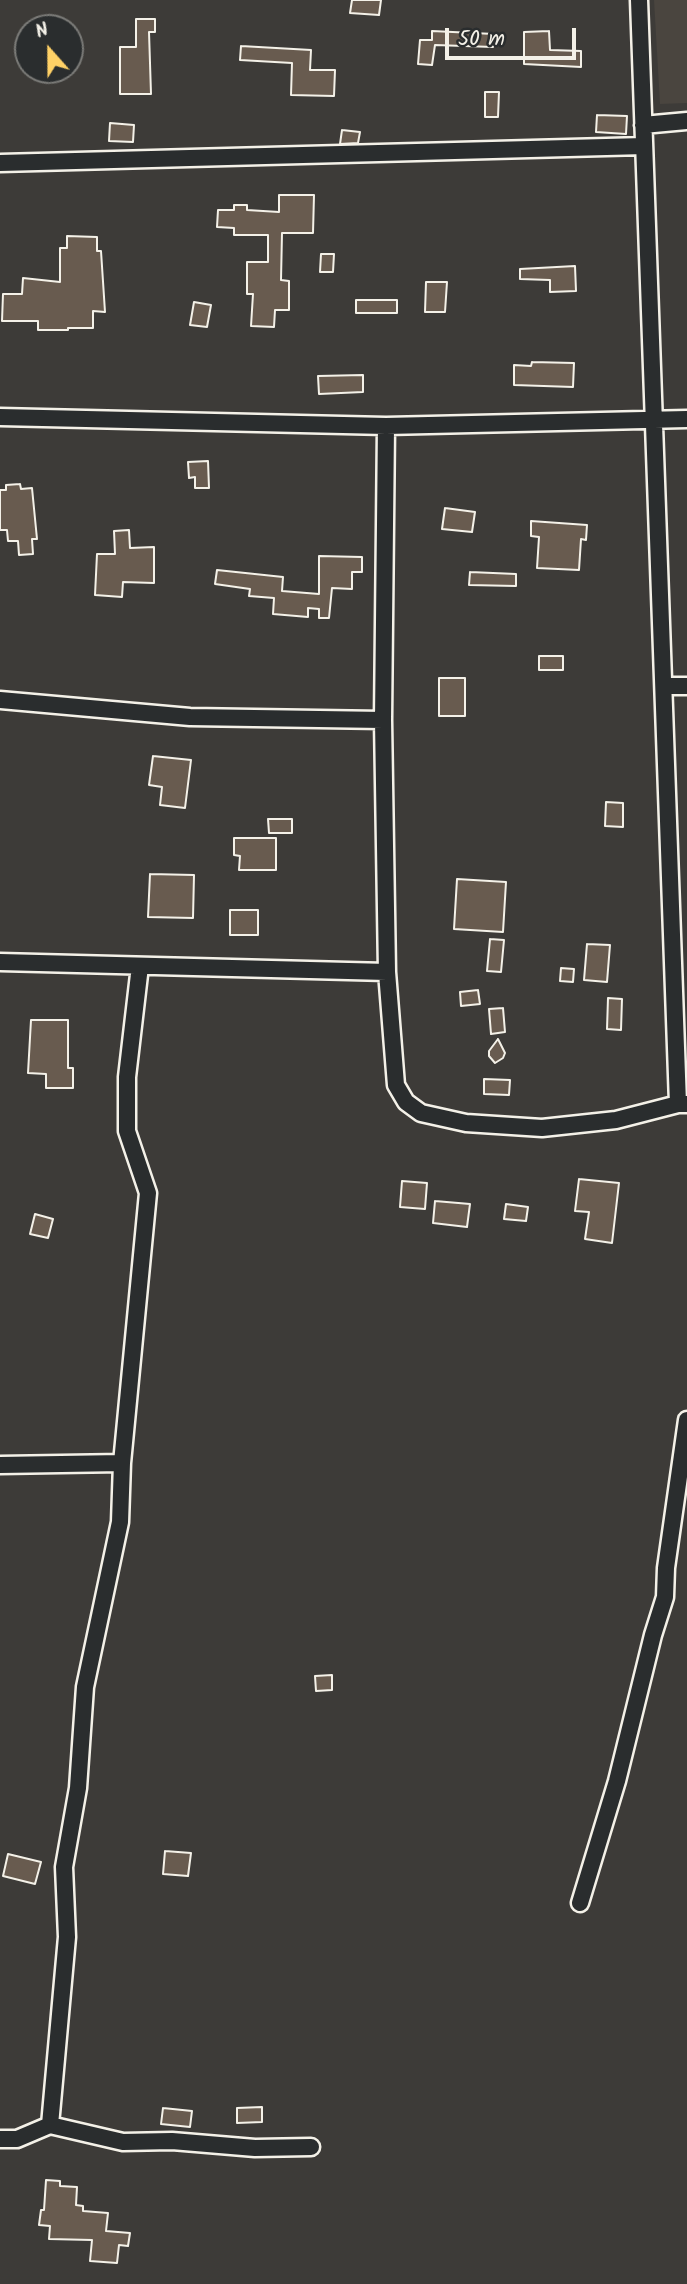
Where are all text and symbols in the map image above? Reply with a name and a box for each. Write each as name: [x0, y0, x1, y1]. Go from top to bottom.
north arrow: [14, 14, 84, 84]
scale bar: [449, 14, 580, 58]
text: N: [31, 15, 53, 47]
text: 50 m: [458, 23, 505, 56]

